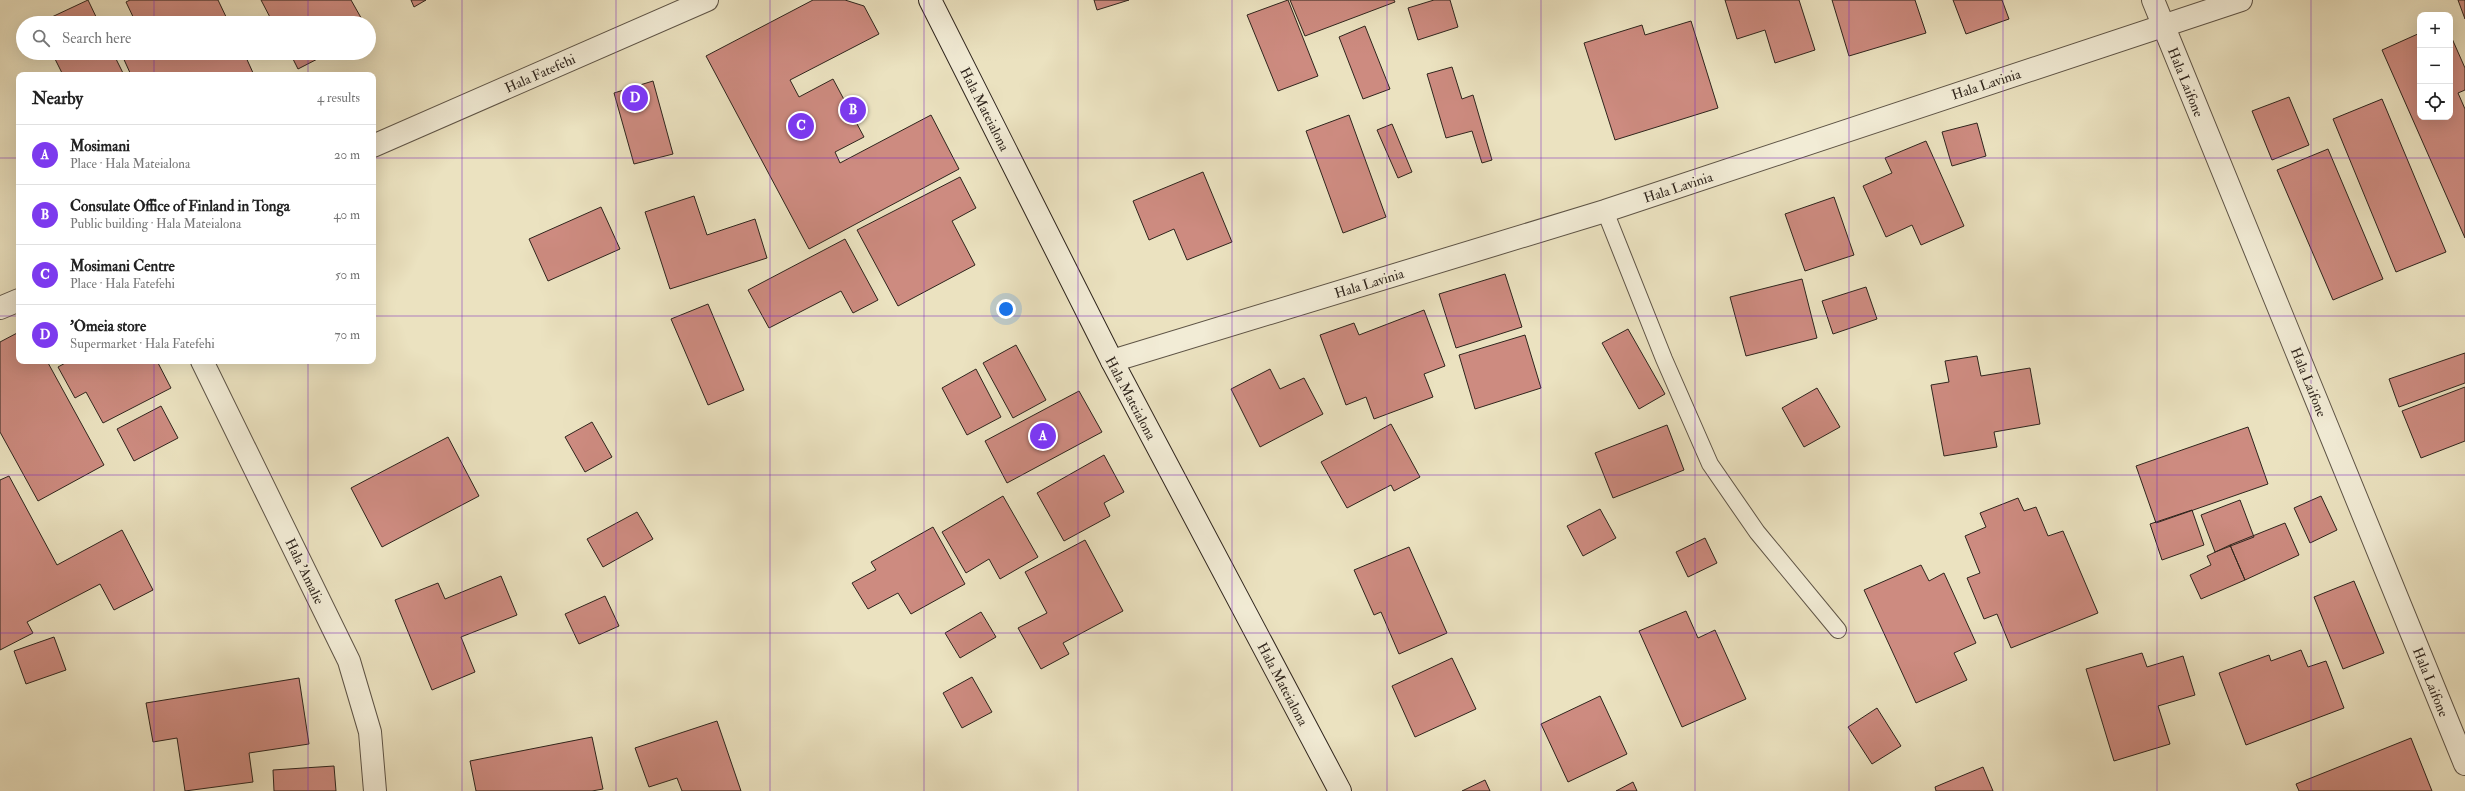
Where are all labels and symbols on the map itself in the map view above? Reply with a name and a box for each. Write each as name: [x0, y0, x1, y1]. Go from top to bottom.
street label: Hala Laifone: [2164, 45, 2207, 120]
street label: Hala Fatefehi: [502, 50, 578, 97]
street label: Hala Mateialona: [956, 64, 1013, 154]
street label: Hala Lavinia: [1949, 65, 2023, 104]
pin: D: [622, 83, 648, 113]
pin: B: [840, 95, 866, 125]
pin: C: [788, 111, 814, 141]
street label: Hala Lavinia: [1641, 168, 1715, 207]
street label: Hala Lavinia: [1332, 265, 1406, 302]
your location: [996, 299, 1016, 319]
street label: Hala Laifone: [2287, 345, 2330, 420]
street label: Hala Mateialona: [1101, 354, 1160, 443]
pin: A: [1030, 421, 1056, 451]
street label: Hala 'Amalie: [281, 536, 328, 607]
street label: Hala Mateialona: [1253, 640, 1312, 729]
street label: Hala Laifone: [2409, 645, 2452, 720]

